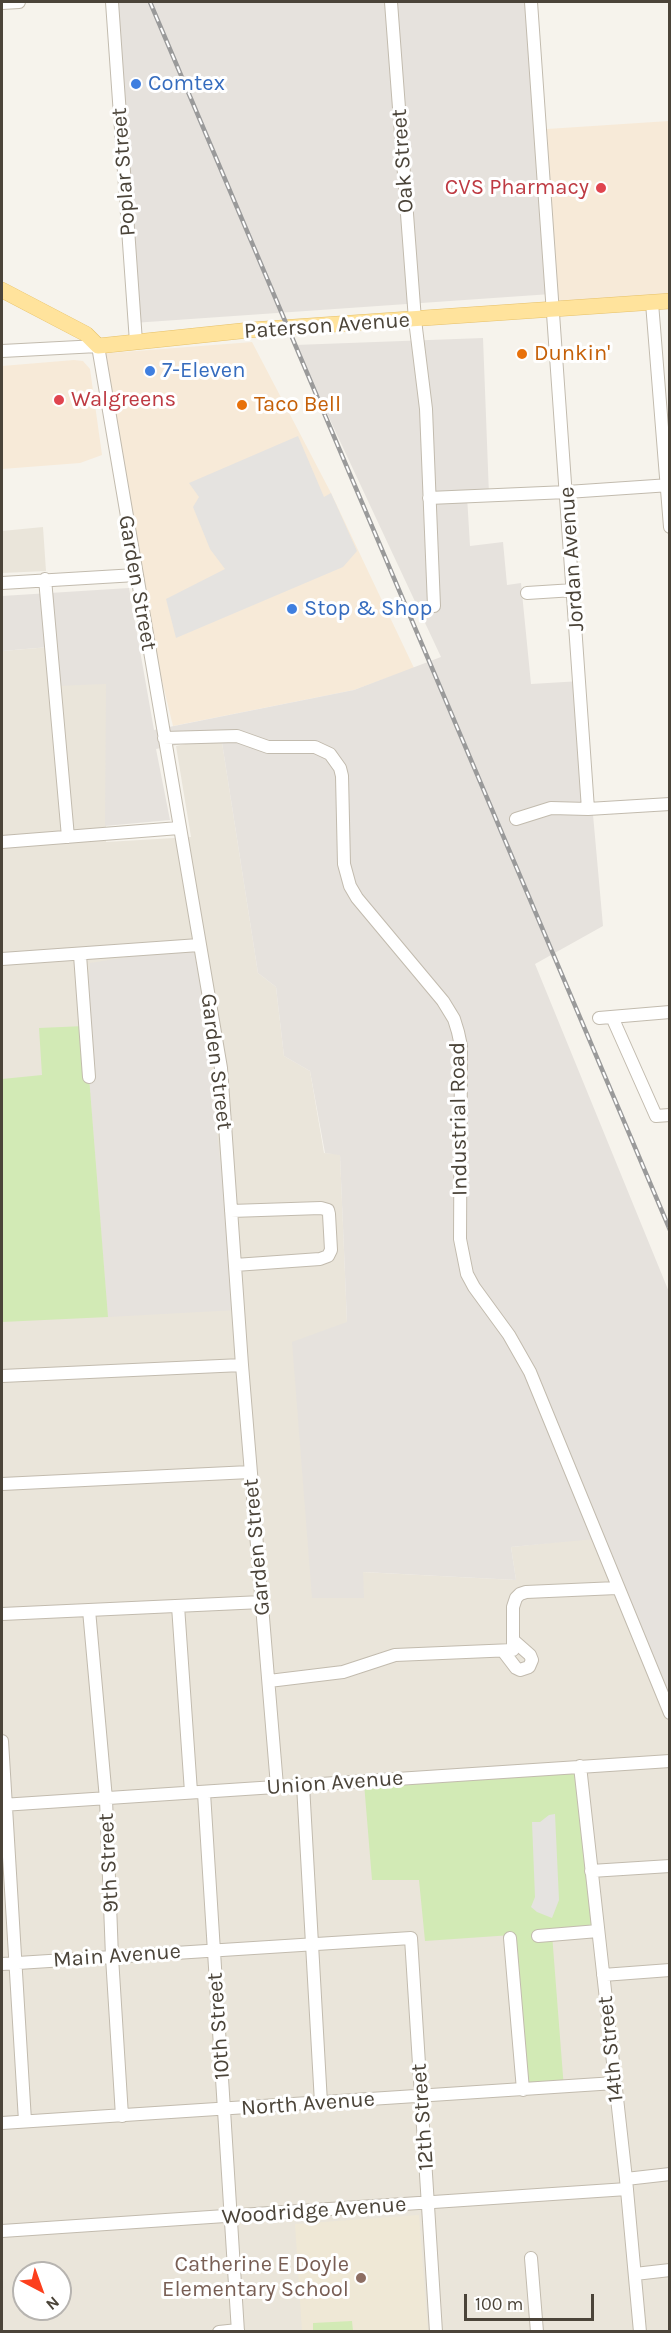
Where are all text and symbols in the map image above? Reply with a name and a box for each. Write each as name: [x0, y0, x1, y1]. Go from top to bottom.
place label: Comtex: [148, 71, 225, 97]
marker: Comtex: [129, 77, 143, 91]
street label: Poplar Street: [106, 107, 142, 237]
street label: Oak Street: [386, 108, 420, 214]
place label: CVS Pharmacy: [445, 175, 589, 201]
marker: CVS Pharmacy: [594, 181, 608, 195]
street label: Paterson Avenue: [243, 307, 411, 345]
place label: Dunkin': [534, 341, 610, 367]
marker: Dunkin': [515, 347, 529, 361]
place label: 7-Eleven: [162, 358, 245, 384]
marker: 7-Eleven: [143, 364, 157, 378]
place label: Walgreens: [71, 387, 176, 413]
place label: Taco Bell: [254, 392, 341, 418]
marker: Walgreens: [52, 393, 66, 407]
marker: Taco Bell: [235, 398, 249, 412]
street label: Jordan Avenue: [554, 486, 590, 632]
street label: Garden Street: [112, 513, 162, 653]
place label: Stop & Shop: [304, 596, 432, 622]
marker: Stop & Shop: [285, 602, 299, 616]
street label: Garden Street: [195, 992, 237, 1132]
street label: Industrial Road: [444, 1042, 474, 1196]
street label: Garden Street: [238, 1477, 276, 1617]
street label: Union Avenue: [266, 1765, 404, 1801]
street label: 9th Street: [93, 1812, 125, 1914]
street label: Main Avenue: [52, 1938, 182, 1974]
street label: 10th Street: [202, 1971, 236, 2081]
street label: 14th Street: [592, 1995, 630, 2103]
street label: 12th Street: [406, 2063, 440, 2171]
street label: North Avenue: [240, 2086, 376, 2122]
street label: Woodridge Avenue: [221, 2191, 407, 2231]
place label: Catherine E Doyle Elementary School: [162, 2252, 349, 2304]
north arrow: [12, 2261, 72, 2321]
marker: Catherine E Doyle Elementary School: [354, 2271, 368, 2285]
scale bar: [467, 2282, 598, 2320]
text: N: [42, 2293, 63, 2314]
text: 100 m: [475, 2293, 523, 2315]

